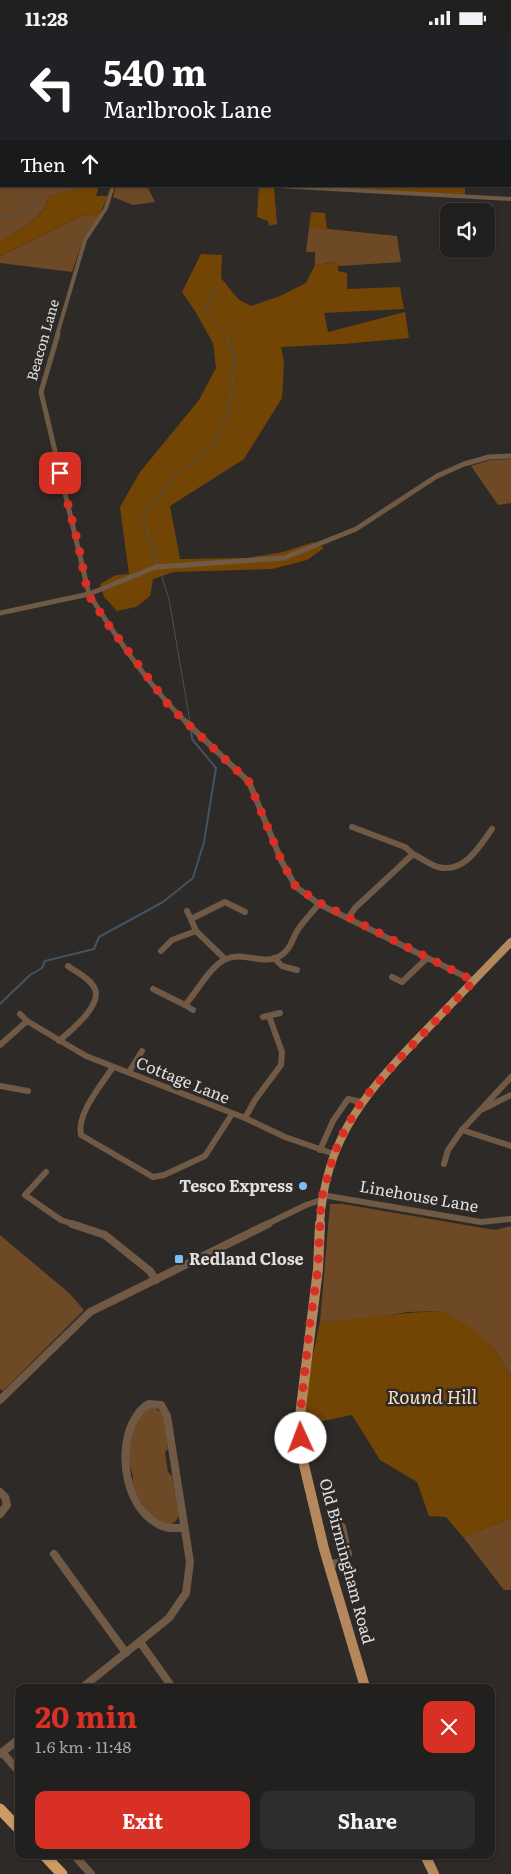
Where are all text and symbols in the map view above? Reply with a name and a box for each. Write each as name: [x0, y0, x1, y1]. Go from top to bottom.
text: 11:28: [25, 4, 68, 32]
text: 540 m: [103, 45, 207, 97]
icon: left: [20, 55, 85, 120]
text: Marlbrook Lane: [103, 92, 272, 125]
text: Then: [20, 150, 66, 178]
icon: ahead: [76, 150, 104, 178]
map controls: [440, 203, 495, 258]
button: sound: [440, 203, 495, 258]
street label: Beacon Lane: [21, 297, 63, 383]
pin: [39, 452, 81, 494]
icon: arrive: [46, 459, 74, 487]
street label: Cottage Lane: [133, 1049, 234, 1109]
place label: Tesco Express: [179, 1173, 293, 1197]
street label: Linehouse Lane: [358, 1173, 480, 1217]
marker: Tesco Express: [297, 1180, 309, 1192]
place label: Redland Close: [189, 1246, 304, 1270]
marker: Redland Close: [173, 1253, 185, 1265]
park label: Round Hill: [387, 1382, 478, 1410]
position arrow: [274, 1411, 326, 1463]
street label: Old Birmingham Road: [314, 1475, 382, 1646]
text: 20 min: [35, 1693, 137, 1737]
button: close: [423, 1701, 475, 1753]
text: 1.6 km · 11:48: [35, 1734, 131, 1758]
button: Exit: [35, 1791, 250, 1849]
button: Share: [260, 1791, 475, 1849]

